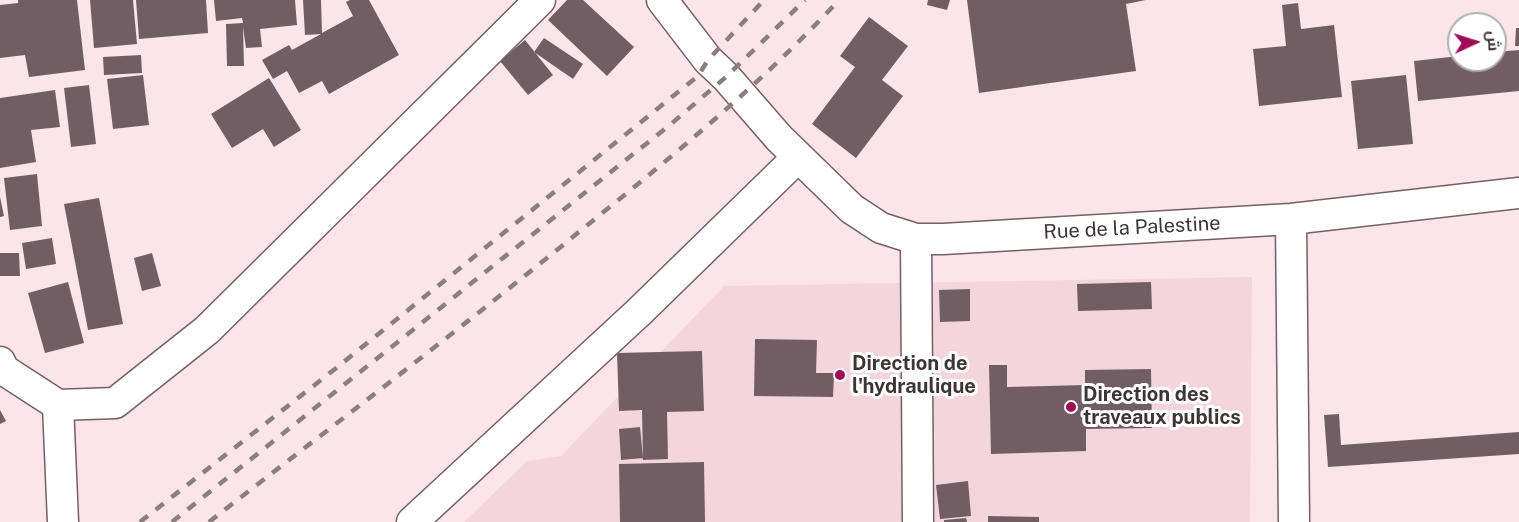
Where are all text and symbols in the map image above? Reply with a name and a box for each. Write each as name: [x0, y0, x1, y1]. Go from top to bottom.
north arrow: [1447, 12, 1507, 72]
text: ش: [1483, 30, 1504, 52]
street label: Rue de la Palestine: [1043, 211, 1221, 245]
place label: Direction de l'hydraulique: [852, 352, 976, 399]
marker: Direction de l'hydraulique: [833, 368, 847, 382]
place label: Direction des traveaux publics: [1083, 383, 1241, 430]
marker: Direction des traveaux publics: [1064, 400, 1078, 414]

